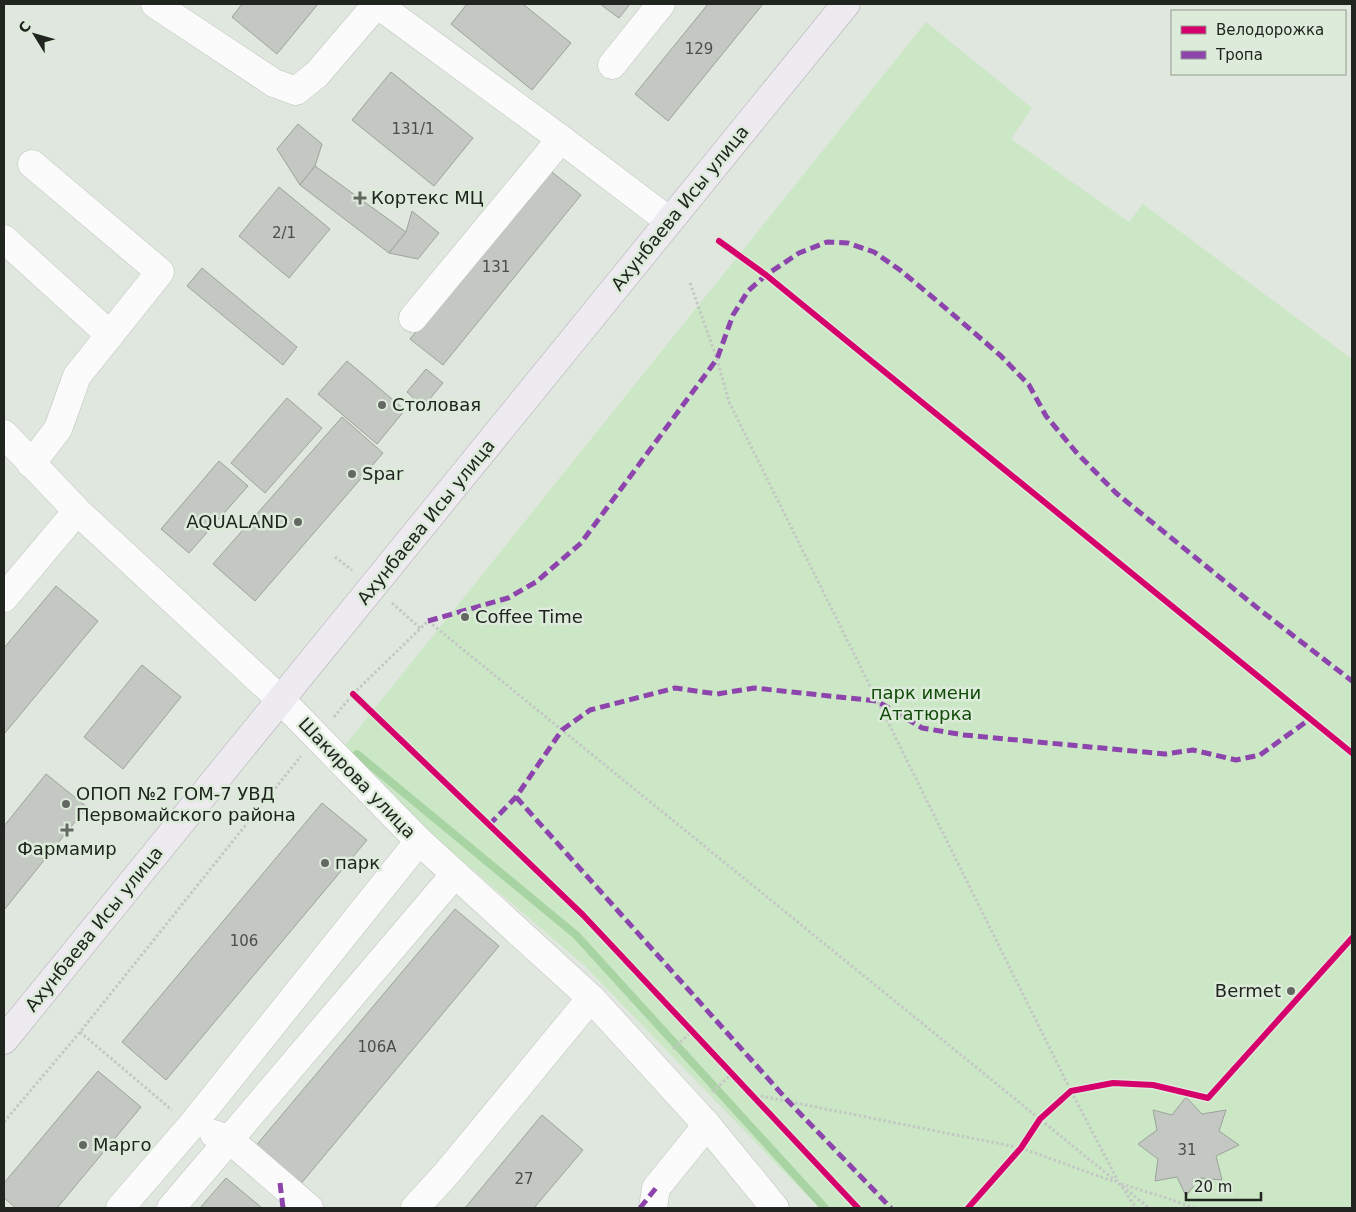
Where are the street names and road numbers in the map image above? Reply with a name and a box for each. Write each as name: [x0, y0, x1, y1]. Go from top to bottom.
street label: Ахунбаева Исы улица: [607, 121, 753, 294]
street label: Ахунбаева Исы улица: [353, 435, 499, 608]
street label: Шакирова улица: [294, 713, 420, 842]
street label: Ахунбаева Исы улица: [21, 842, 167, 1015]

